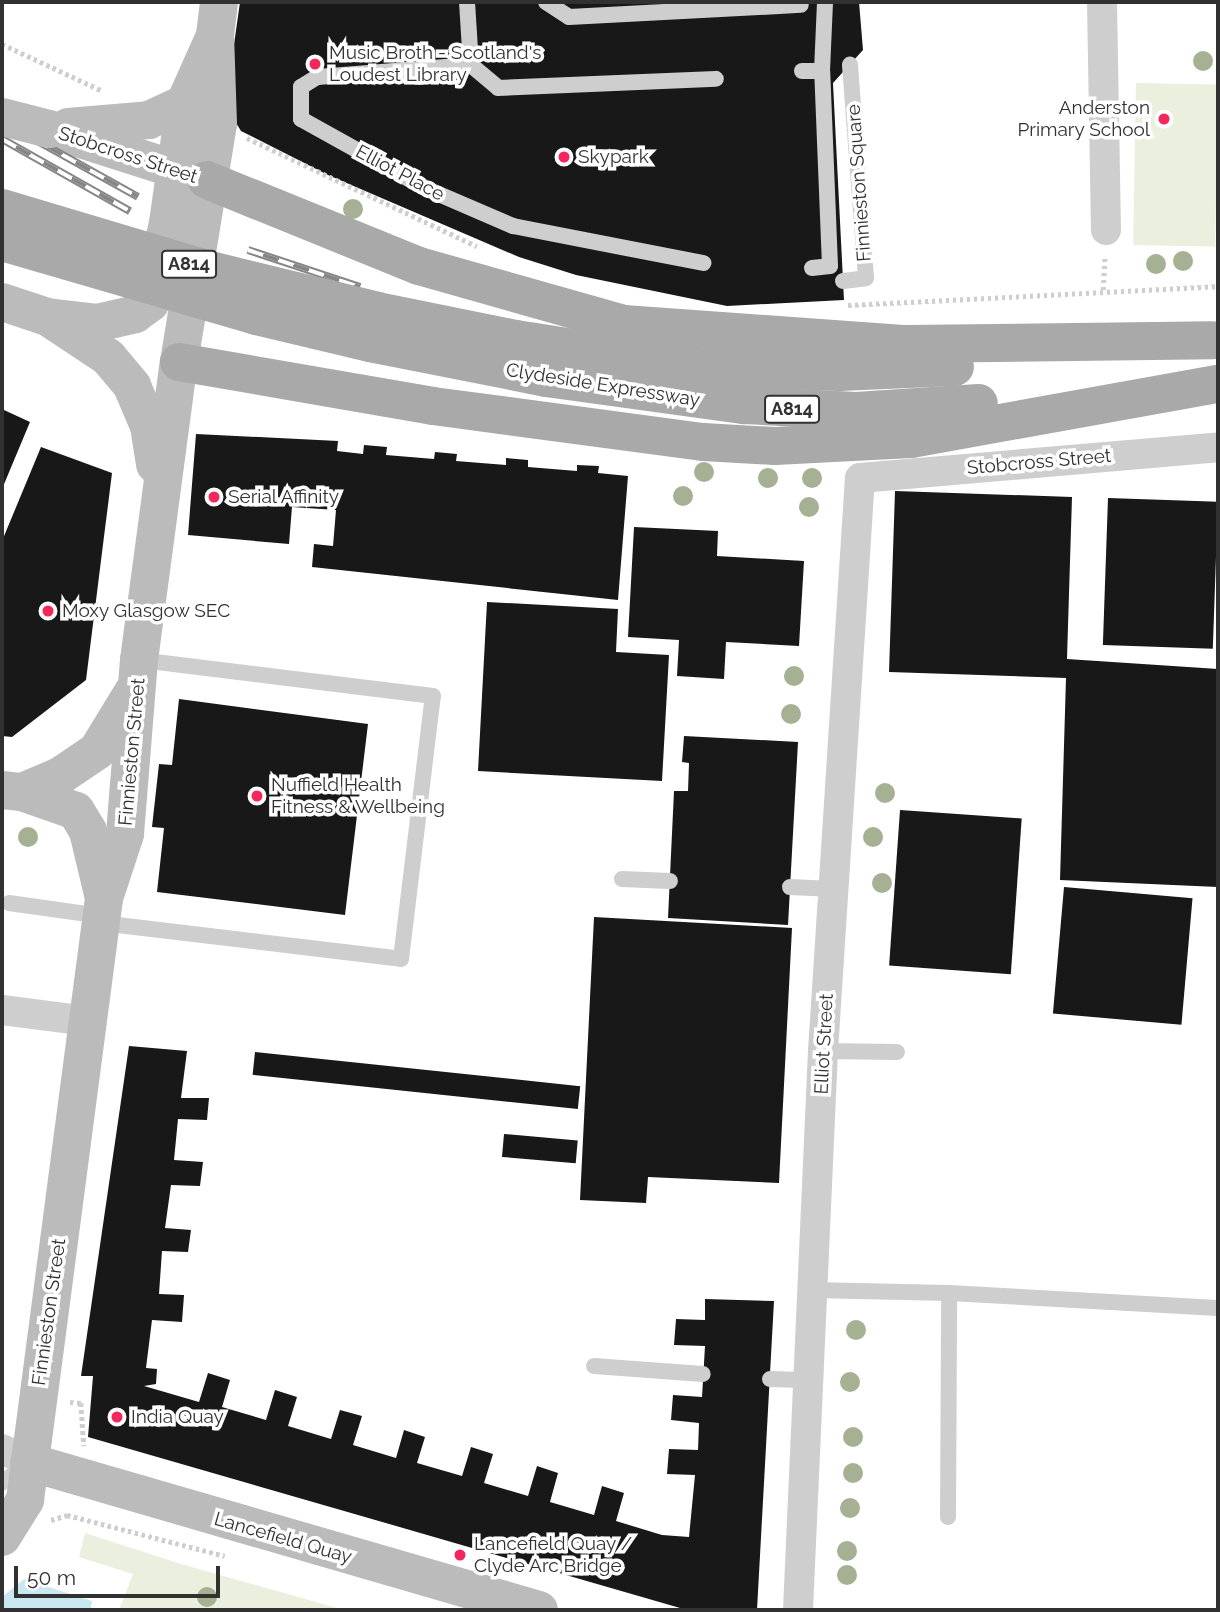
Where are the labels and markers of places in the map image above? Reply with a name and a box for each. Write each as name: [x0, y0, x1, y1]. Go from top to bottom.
place label: Music Broth - Scotland's Loudest Library: [329, 42, 541, 86]
marker: Music Broth - Scotland's Loudest Library: [307, 56, 323, 72]
place label: Anderston Primary School: [1017, 97, 1150, 141]
marker: Anderston Primary School: [1156, 111, 1172, 127]
place label: Skypark: [578, 146, 649, 168]
marker: Skypark: [556, 149, 572, 165]
place label: Serial Affinity: [228, 486, 340, 508]
marker: Serial Affinity: [206, 489, 222, 505]
place label: Moxy Glasgow SEC: [62, 600, 231, 622]
marker: Moxy Glasgow SEC: [40, 603, 56, 619]
place label: Nuffield Health Fitness & Wellbeing: [271, 774, 446, 818]
marker: Nuffield Health Fitness & Wellbeing: [249, 788, 265, 804]
place label: India Quay: [131, 1406, 224, 1428]
marker: India Quay: [109, 1409, 125, 1425]
place label: Lancefield Quay / Clyde Arc Bridge: [474, 1533, 633, 1577]
marker: Lancefield Quay / Clyde Arc Bridge: [452, 1547, 468, 1563]

